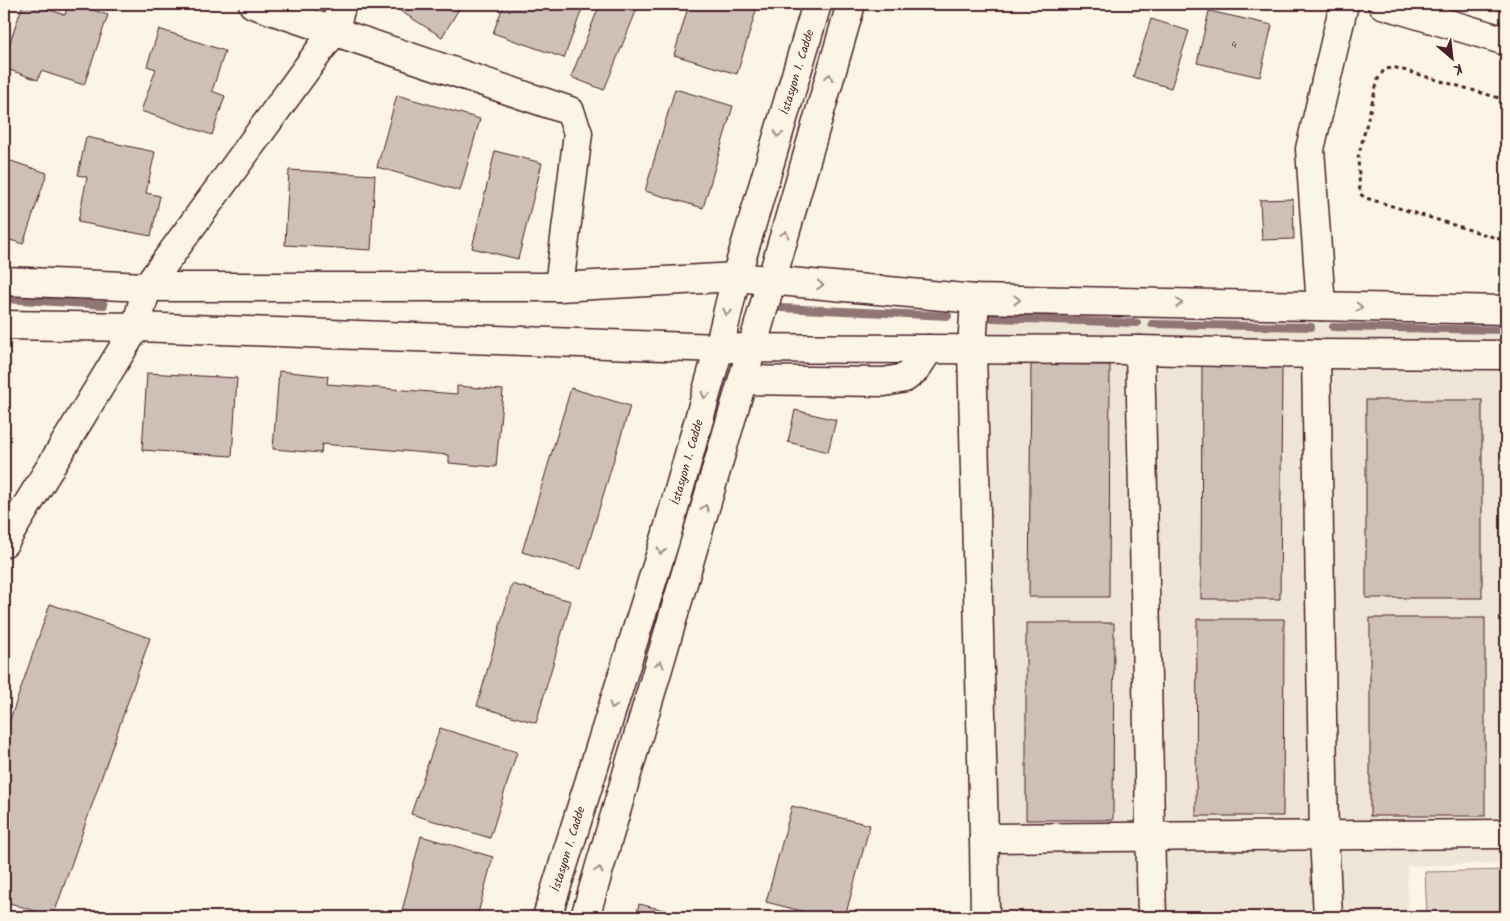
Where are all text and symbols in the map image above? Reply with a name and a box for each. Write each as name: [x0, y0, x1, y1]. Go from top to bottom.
street label: İstasyon 1. Cadde: [776, 27, 820, 117]
north arrow: [1428, 32, 1478, 82]
house number: 4: [1231, 37, 1237, 53]
text: K: [1448, 57, 1467, 81]
one-way arrow: [824, 74, 834, 82]
one-way arrow: [774, 130, 784, 138]
one-way arrow: [779, 230, 789, 238]
one-way arrow: [816, 279, 824, 290]
one-way arrow: [1013, 294, 1021, 305]
one-way arrow: [1175, 298, 1183, 309]
one-way arrow: [1356, 302, 1363, 312]
one-way arrow: [722, 308, 733, 317]
one-way arrow: [701, 390, 711, 398]
street label: İstasyon 1. Cadde: [666, 417, 709, 507]
one-way arrow: [700, 505, 710, 513]
one-way arrow: [657, 547, 667, 555]
one-way arrow: [654, 661, 664, 669]
one-way arrow: [608, 702, 618, 710]
street label: İstasyon 1. Cadde: [547, 804, 591, 894]
one-way arrow: [594, 867, 604, 875]

